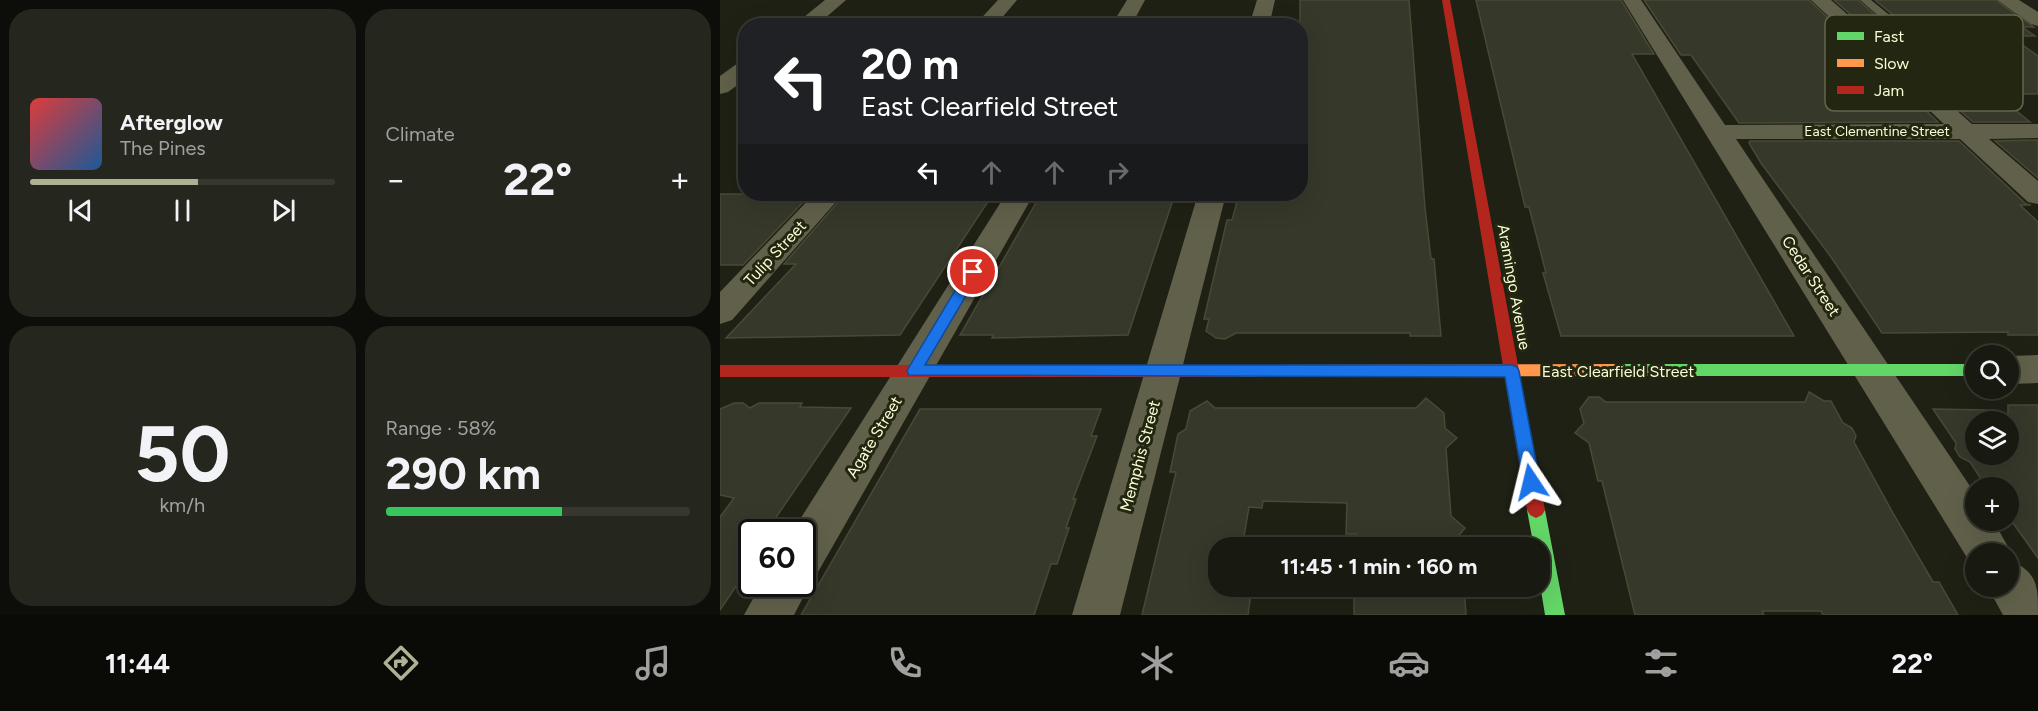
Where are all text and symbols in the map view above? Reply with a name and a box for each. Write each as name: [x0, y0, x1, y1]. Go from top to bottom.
legend: [1825, 15, 2023, 111]
text: Fast: [1874, 27, 1904, 46]
text: 20 m: [861, 39, 959, 90]
icon: left: [762, 42, 840, 120]
text: Slow: [1874, 54, 1909, 73]
text: Jam: [1874, 81, 1904, 100]
text: East Clearfield Street: [861, 90, 1118, 123]
text: Afterglow: [120, 109, 223, 136]
text: Climate: [386, 122, 455, 146]
street label: East Clementine Street: [1804, 123, 1950, 140]
text: The Pines: [120, 136, 206, 160]
text: 22°: [503, 152, 572, 206]
icon: left: [912, 156, 945, 189]
icon: ahead: [975, 156, 1008, 189]
icon: ahead: [1038, 156, 1071, 189]
icon: right: [1101, 156, 1134, 189]
text: −: [386, 160, 406, 199]
text: +: [669, 160, 690, 199]
icon: previous: [64, 194, 97, 227]
icon: pause: [166, 194, 199, 227]
icon: next: [267, 194, 300, 227]
street label: Tulip Street: [740, 216, 810, 290]
street label: Aramingo Avenue: [1494, 223, 1534, 352]
street label: Cedar Street: [1778, 232, 1844, 320]
pin: [947, 246, 998, 297]
icon: arrive: [956, 255, 989, 288]
map controls: [1965, 345, 2019, 597]
button: search: [1965, 345, 2019, 399]
street label: East Clearfield Street: [1542, 362, 1694, 381]
street label: Agate Street: [842, 393, 906, 481]
street label: Memphis Street: [1116, 398, 1164, 514]
text: 50: [134, 407, 230, 501]
button: layers: [1965, 411, 2019, 465]
text: Range · 58%: [386, 416, 497, 440]
text: 290 km: [386, 446, 541, 500]
position arrow: [1499, 450, 1563, 514]
button: +: [1965, 477, 2019, 531]
text: km/h: [159, 493, 205, 517]
speed limit sign: 60: [738, 519, 816, 597]
button: −: [1965, 543, 2019, 597]
text: 11:45 · 1 min · 160 m: [1281, 553, 1477, 580]
icon: directions: [380, 642, 422, 684]
icon: music: [632, 642, 674, 684]
icon: phone: [884, 642, 926, 684]
icon: climate: [1136, 642, 1178, 684]
icon: car: [1388, 642, 1430, 684]
icon: filters: [1640, 642, 1682, 684]
text: 11:44: [105, 647, 170, 680]
text: 22°: [1892, 647, 1933, 680]

